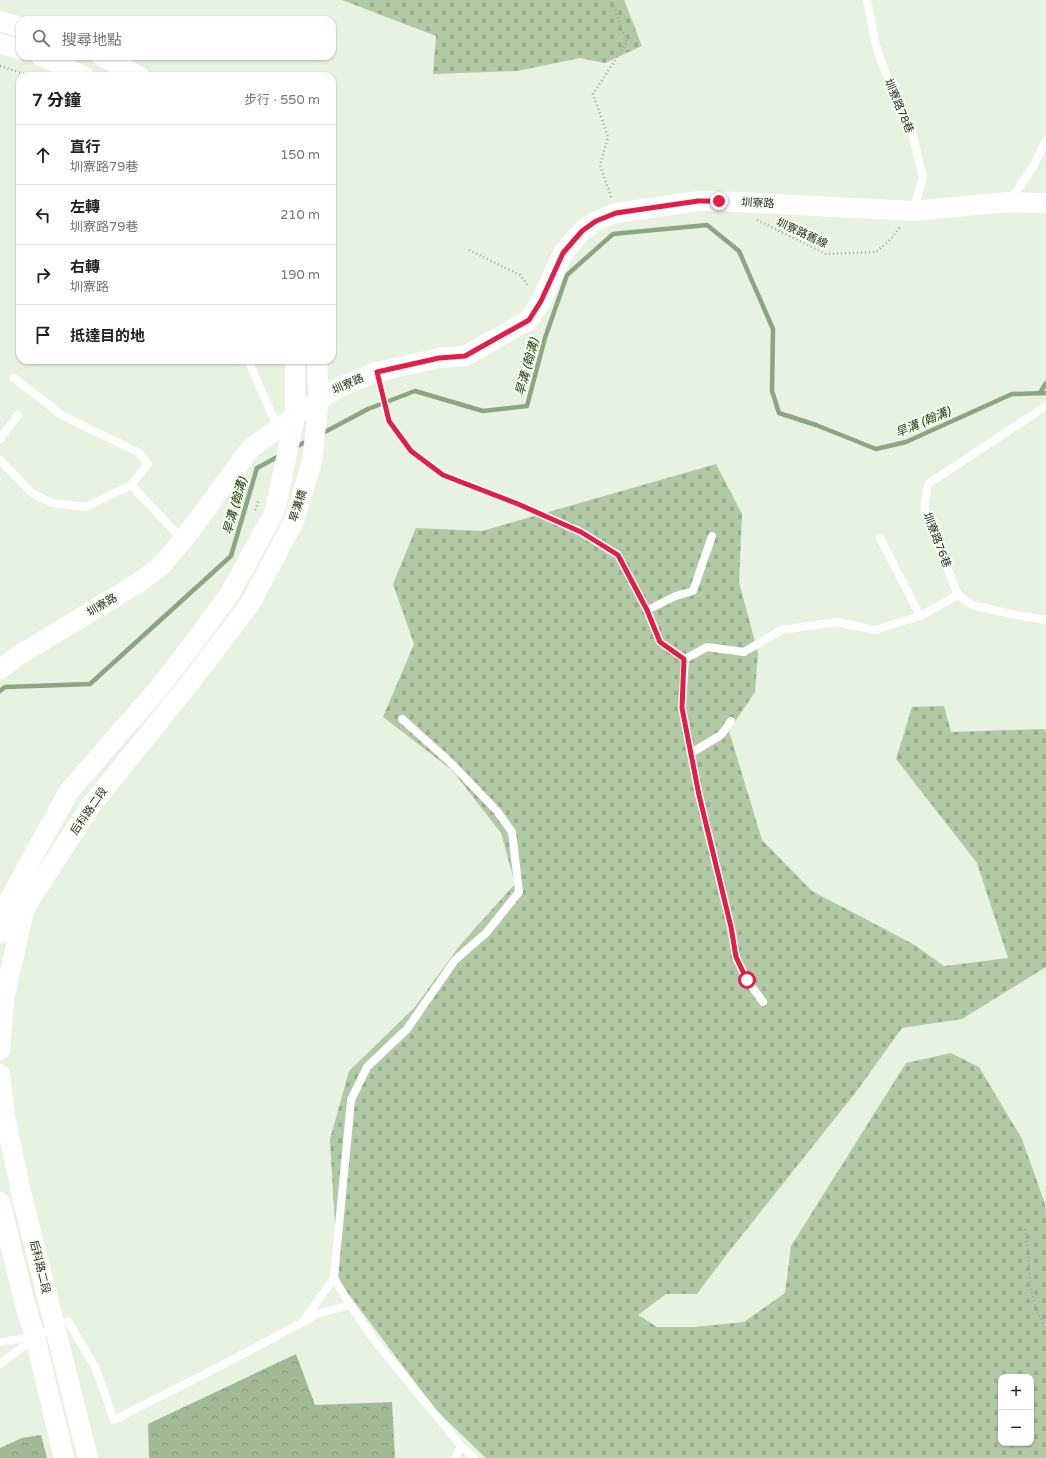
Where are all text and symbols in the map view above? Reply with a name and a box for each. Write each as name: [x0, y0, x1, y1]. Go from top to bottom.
search box: [16, 16, 336, 60]
icon: search: [30, 27, 52, 49]
text: 搜尋地點: [62, 31, 122, 49]
street label: 圳寮路78巷: [882, 77, 916, 135]
text: 7 分鐘: [32, 90, 81, 111]
text: 步行 · 550 m: [244, 92, 320, 108]
text: 直行: [70, 138, 100, 156]
icon: ahead: [32, 144, 54, 166]
text: 150 m: [280, 147, 320, 163]
text: 圳寮路79巷: [70, 159, 138, 175]
route end: [710, 192, 728, 210]
street label: 圳寮路: [741, 196, 775, 210]
text: 左轉: [70, 198, 100, 216]
icon: left: [32, 204, 54, 226]
text: 210 m: [280, 207, 320, 223]
street label: 圳寮路舊線: [774, 215, 830, 251]
text: 圳寮路79巷: [70, 219, 138, 235]
text: 右轉: [70, 258, 100, 276]
icon: right: [32, 264, 54, 286]
text: 190 m: [280, 267, 320, 283]
text: 圳寮路: [70, 279, 109, 295]
icon: arrive: [32, 324, 54, 346]
text: 抵達目的地: [70, 327, 145, 345]
water label: 旱溝 (翰溝): [513, 336, 542, 397]
street label: 圳寮路: [330, 371, 366, 397]
water label: 旱溝 (翰溝): [893, 404, 954, 440]
water label: 旱溝 (翰溝): [220, 475, 250, 536]
street label: 旱溝橋: [287, 488, 309, 524]
street label: 圳寮路76巷: [921, 511, 953, 569]
street label: 圳寮路: [85, 591, 119, 619]
street label: 后科路二段: [68, 785, 110, 837]
route start: [738, 971, 756, 989]
street label: 后科路二段: [27, 1239, 53, 1295]
map controls: [998, 1374, 1034, 1446]
button: +: [998, 1374, 1034, 1410]
button: −: [998, 1410, 1034, 1446]

